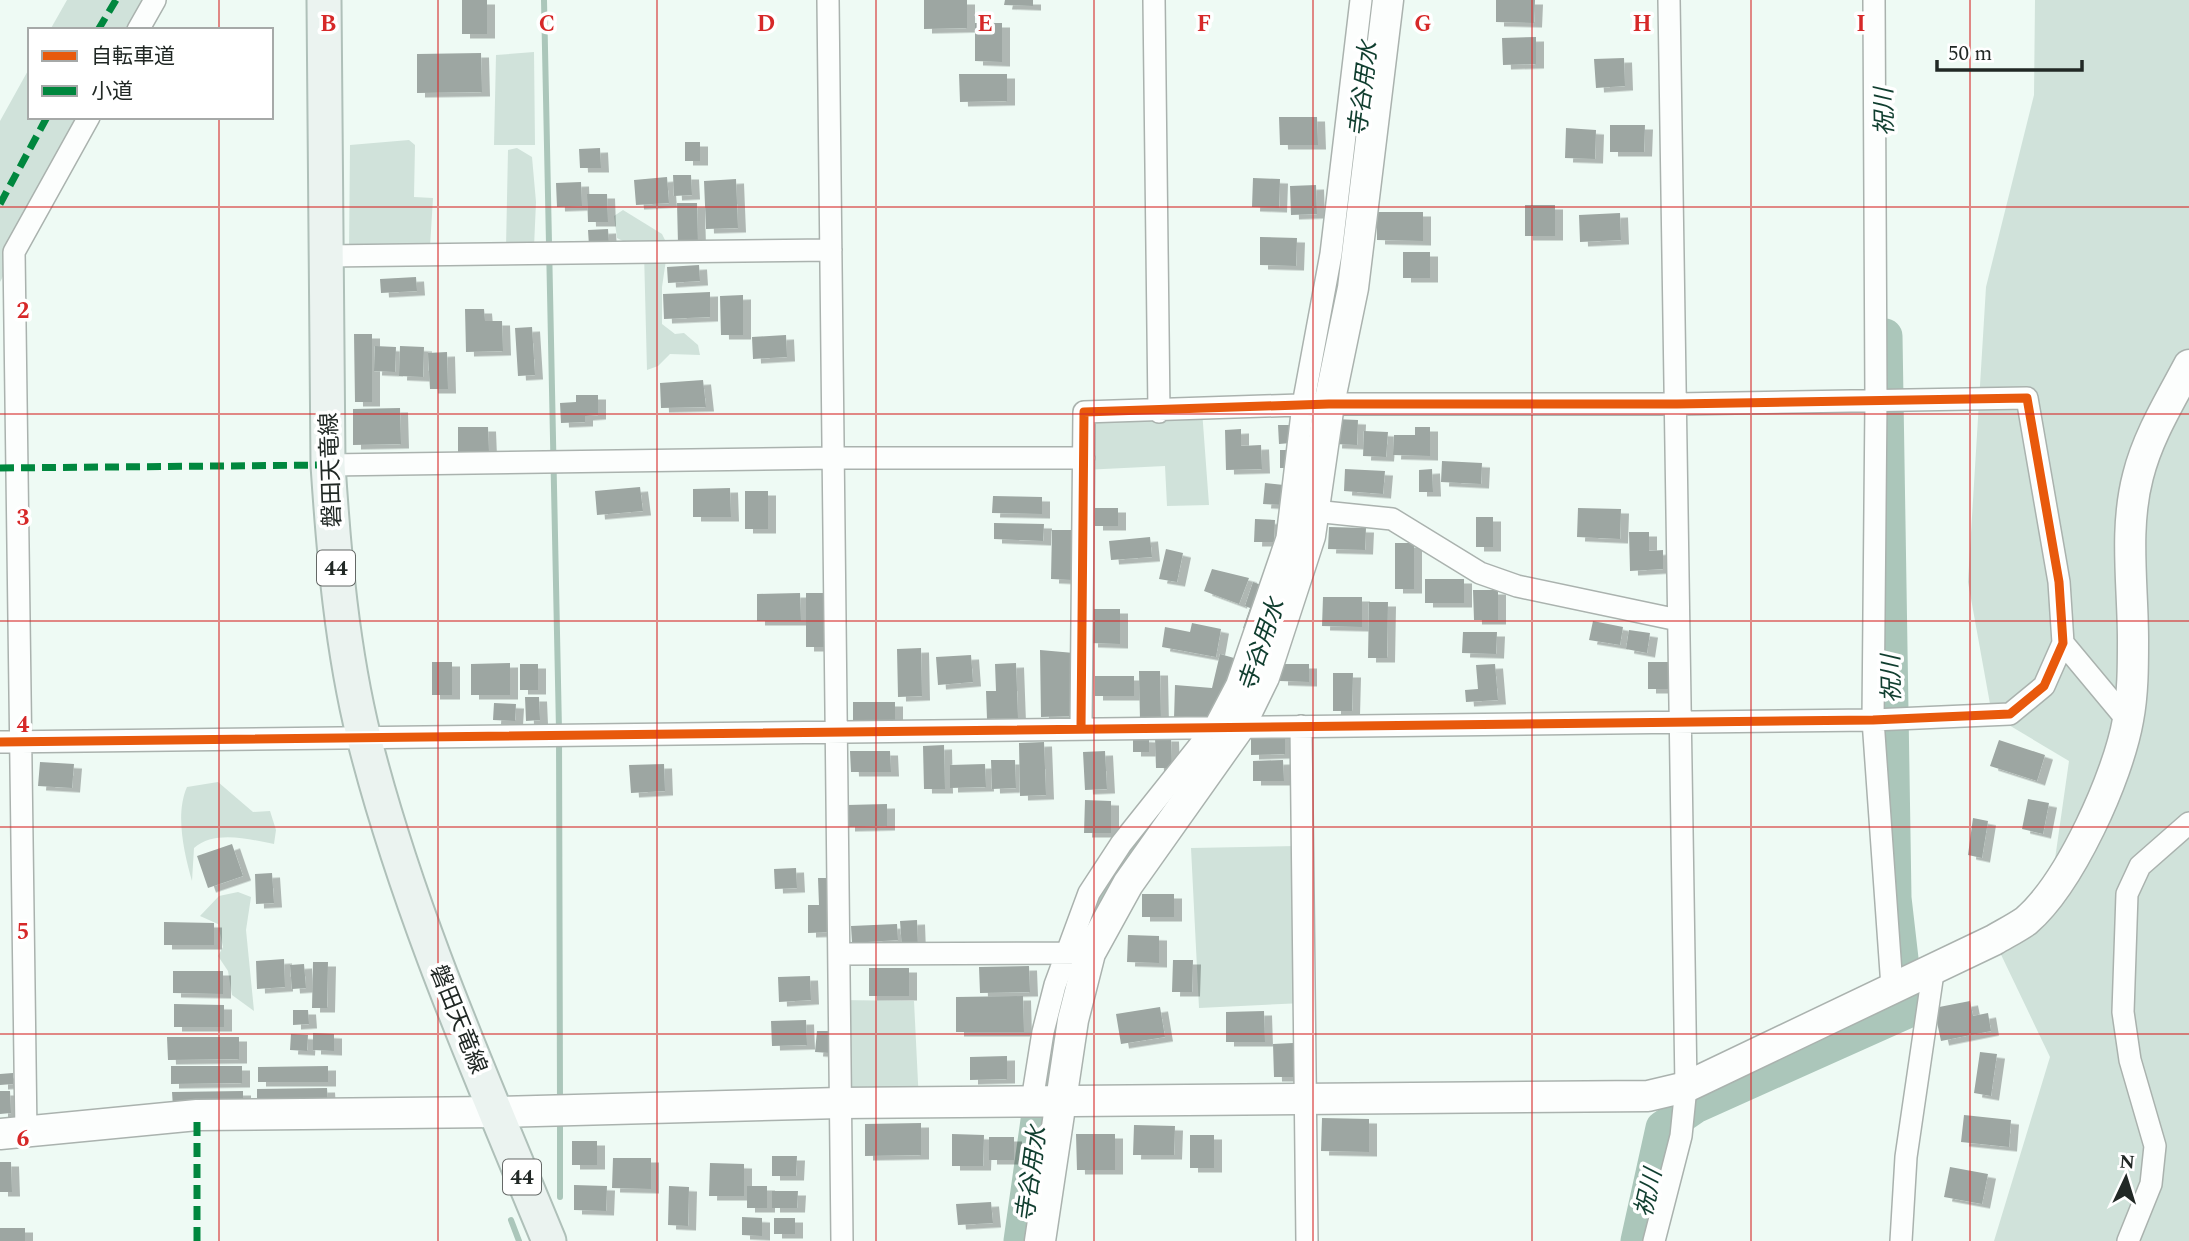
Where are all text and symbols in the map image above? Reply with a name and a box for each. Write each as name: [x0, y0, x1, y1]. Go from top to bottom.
text: B: [320, 7, 336, 42]
text: C: [539, 7, 555, 42]
text: D: [757, 7, 775, 42]
text: E: [977, 7, 993, 42]
text: F: [1197, 7, 1211, 42]
text: G: [1414, 7, 1432, 42]
text: H: [1632, 7, 1652, 42]
text: I: [1856, 7, 1866, 42]
legend: [28, 28, 273, 119]
scale bar: [1937, 28, 2082, 72]
water label: 寺谷用水: [1340, 36, 1388, 139]
text: 50 m: [1948, 38, 1992, 70]
text: 自転車道: [91, 41, 175, 73]
text: 小道: [91, 76, 133, 108]
water label: 祝川: [1867, 85, 1903, 136]
text: 2: [17, 294, 30, 329]
street label: 磐田天竜線: [312, 412, 351, 528]
text: 3: [17, 501, 30, 536]
road number: 44: [317, 550, 355, 586]
water label: 寺谷用水: [1229, 591, 1296, 697]
water label: 祝川: [1874, 652, 1910, 703]
text: 4: [17, 708, 30, 743]
text: 5: [17, 915, 29, 950]
street label: 磐田天竜線: [420, 960, 495, 1079]
water label: 寺谷用水: [1007, 1121, 1057, 1224]
text: 6: [17, 1122, 30, 1157]
north arrow: [2091, 1143, 2161, 1213]
text: N: [2118, 1148, 2136, 1178]
road number: 44: [503, 1160, 541, 1194]
water label: 祝川: [1626, 1163, 1673, 1221]

